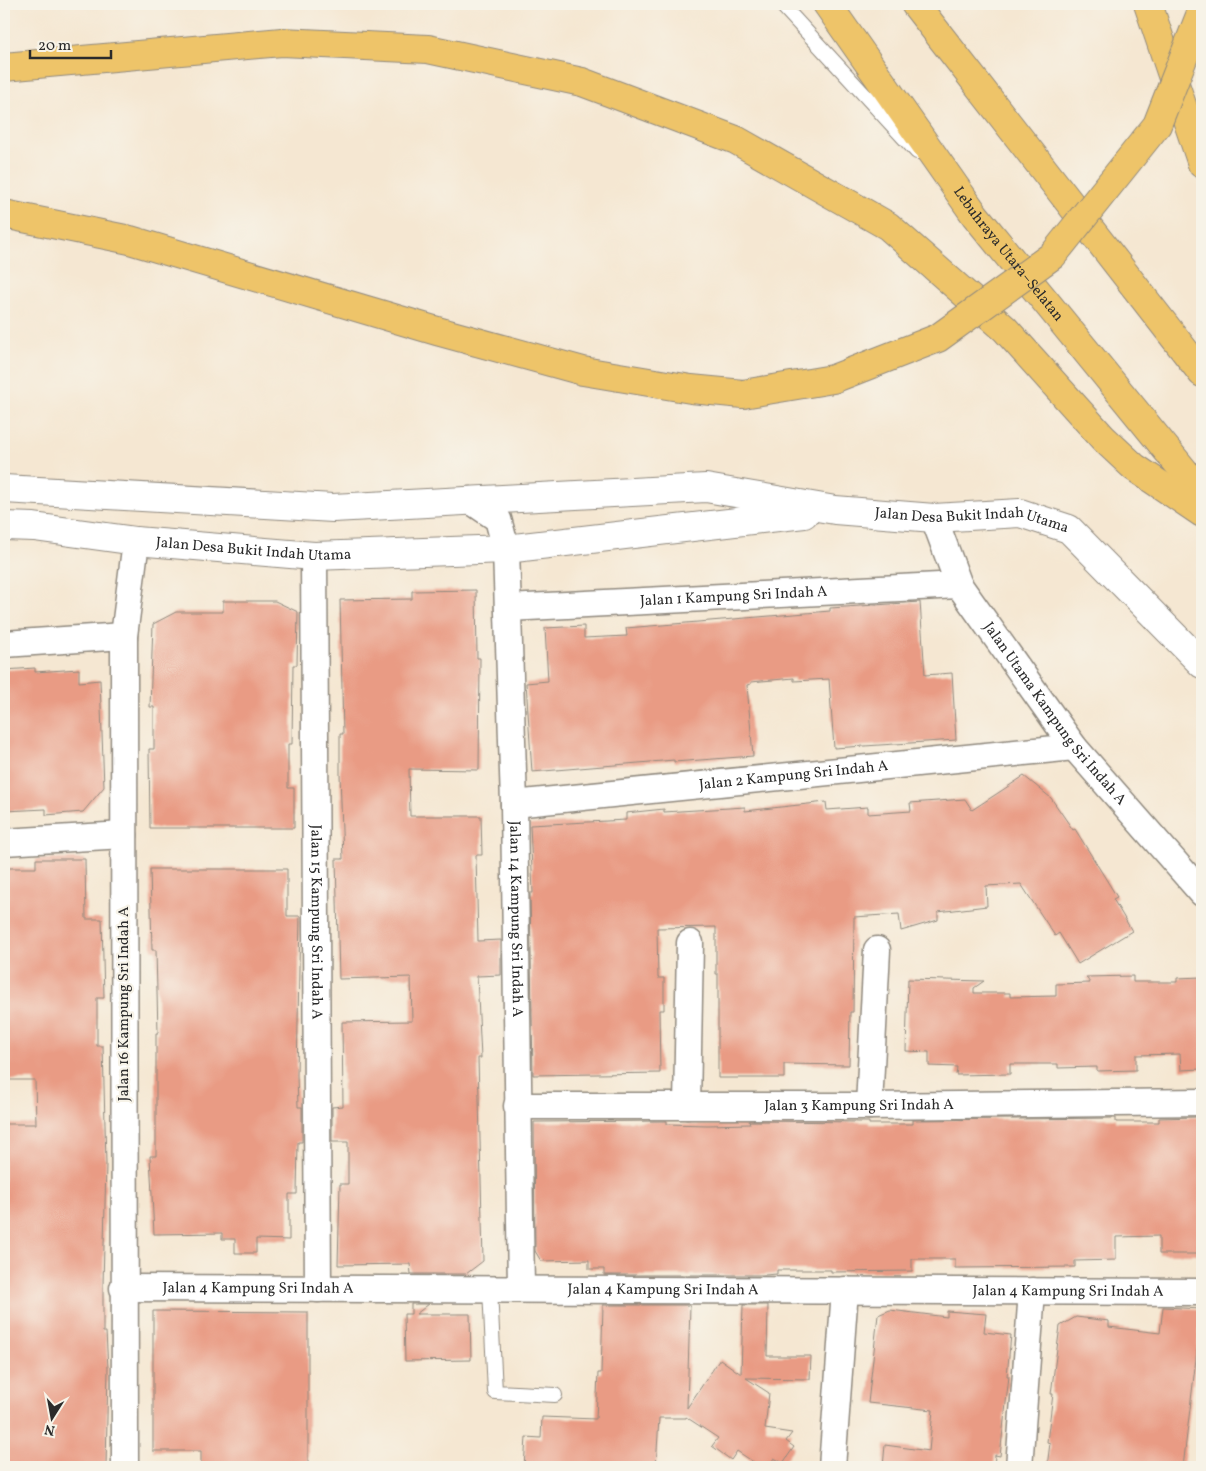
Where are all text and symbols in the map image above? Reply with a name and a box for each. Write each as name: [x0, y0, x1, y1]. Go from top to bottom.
scale bar: [30, 28, 111, 60]
text: 20 m: [38, 36, 71, 57]
street label: Lebuhraya Utara–Selatan: [948, 183, 1068, 326]
street label: Jalan Desa Bukit Indah Utama: [874, 502, 1071, 539]
street label: Jalan Desa Bukit Indah Utama: [155, 532, 352, 567]
street label: Jalan 1 Kampung Sri Indah A: [639, 581, 828, 612]
street label: Jalan Utama Kampung Sri Indah A: [978, 618, 1131, 810]
street label: Jalan 2 Kampung Sri Indah A: [698, 755, 890, 796]
street label: Jalan 14 Kampung Sri Indah A: [504, 820, 528, 1018]
street label: Jalan 15 Kampung Sri Indah A: [305, 824, 327, 1020]
street label: Jalan 16 Kampung Sri Indah A: [114, 906, 135, 1102]
street label: Jalan 3 Kampung Sri Indah A: [764, 1094, 954, 1117]
street label: Jalan 4 Kampung Sri Indah A: [162, 1278, 354, 1299]
street label: Jalan 4 Kampung Sri Indah A: [567, 1279, 759, 1301]
street label: Jalan 4 Kampung Sri Indah A: [972, 1281, 1164, 1302]
north arrow: [28, 1394, 78, 1444]
text: N: [43, 1419, 57, 1440]

